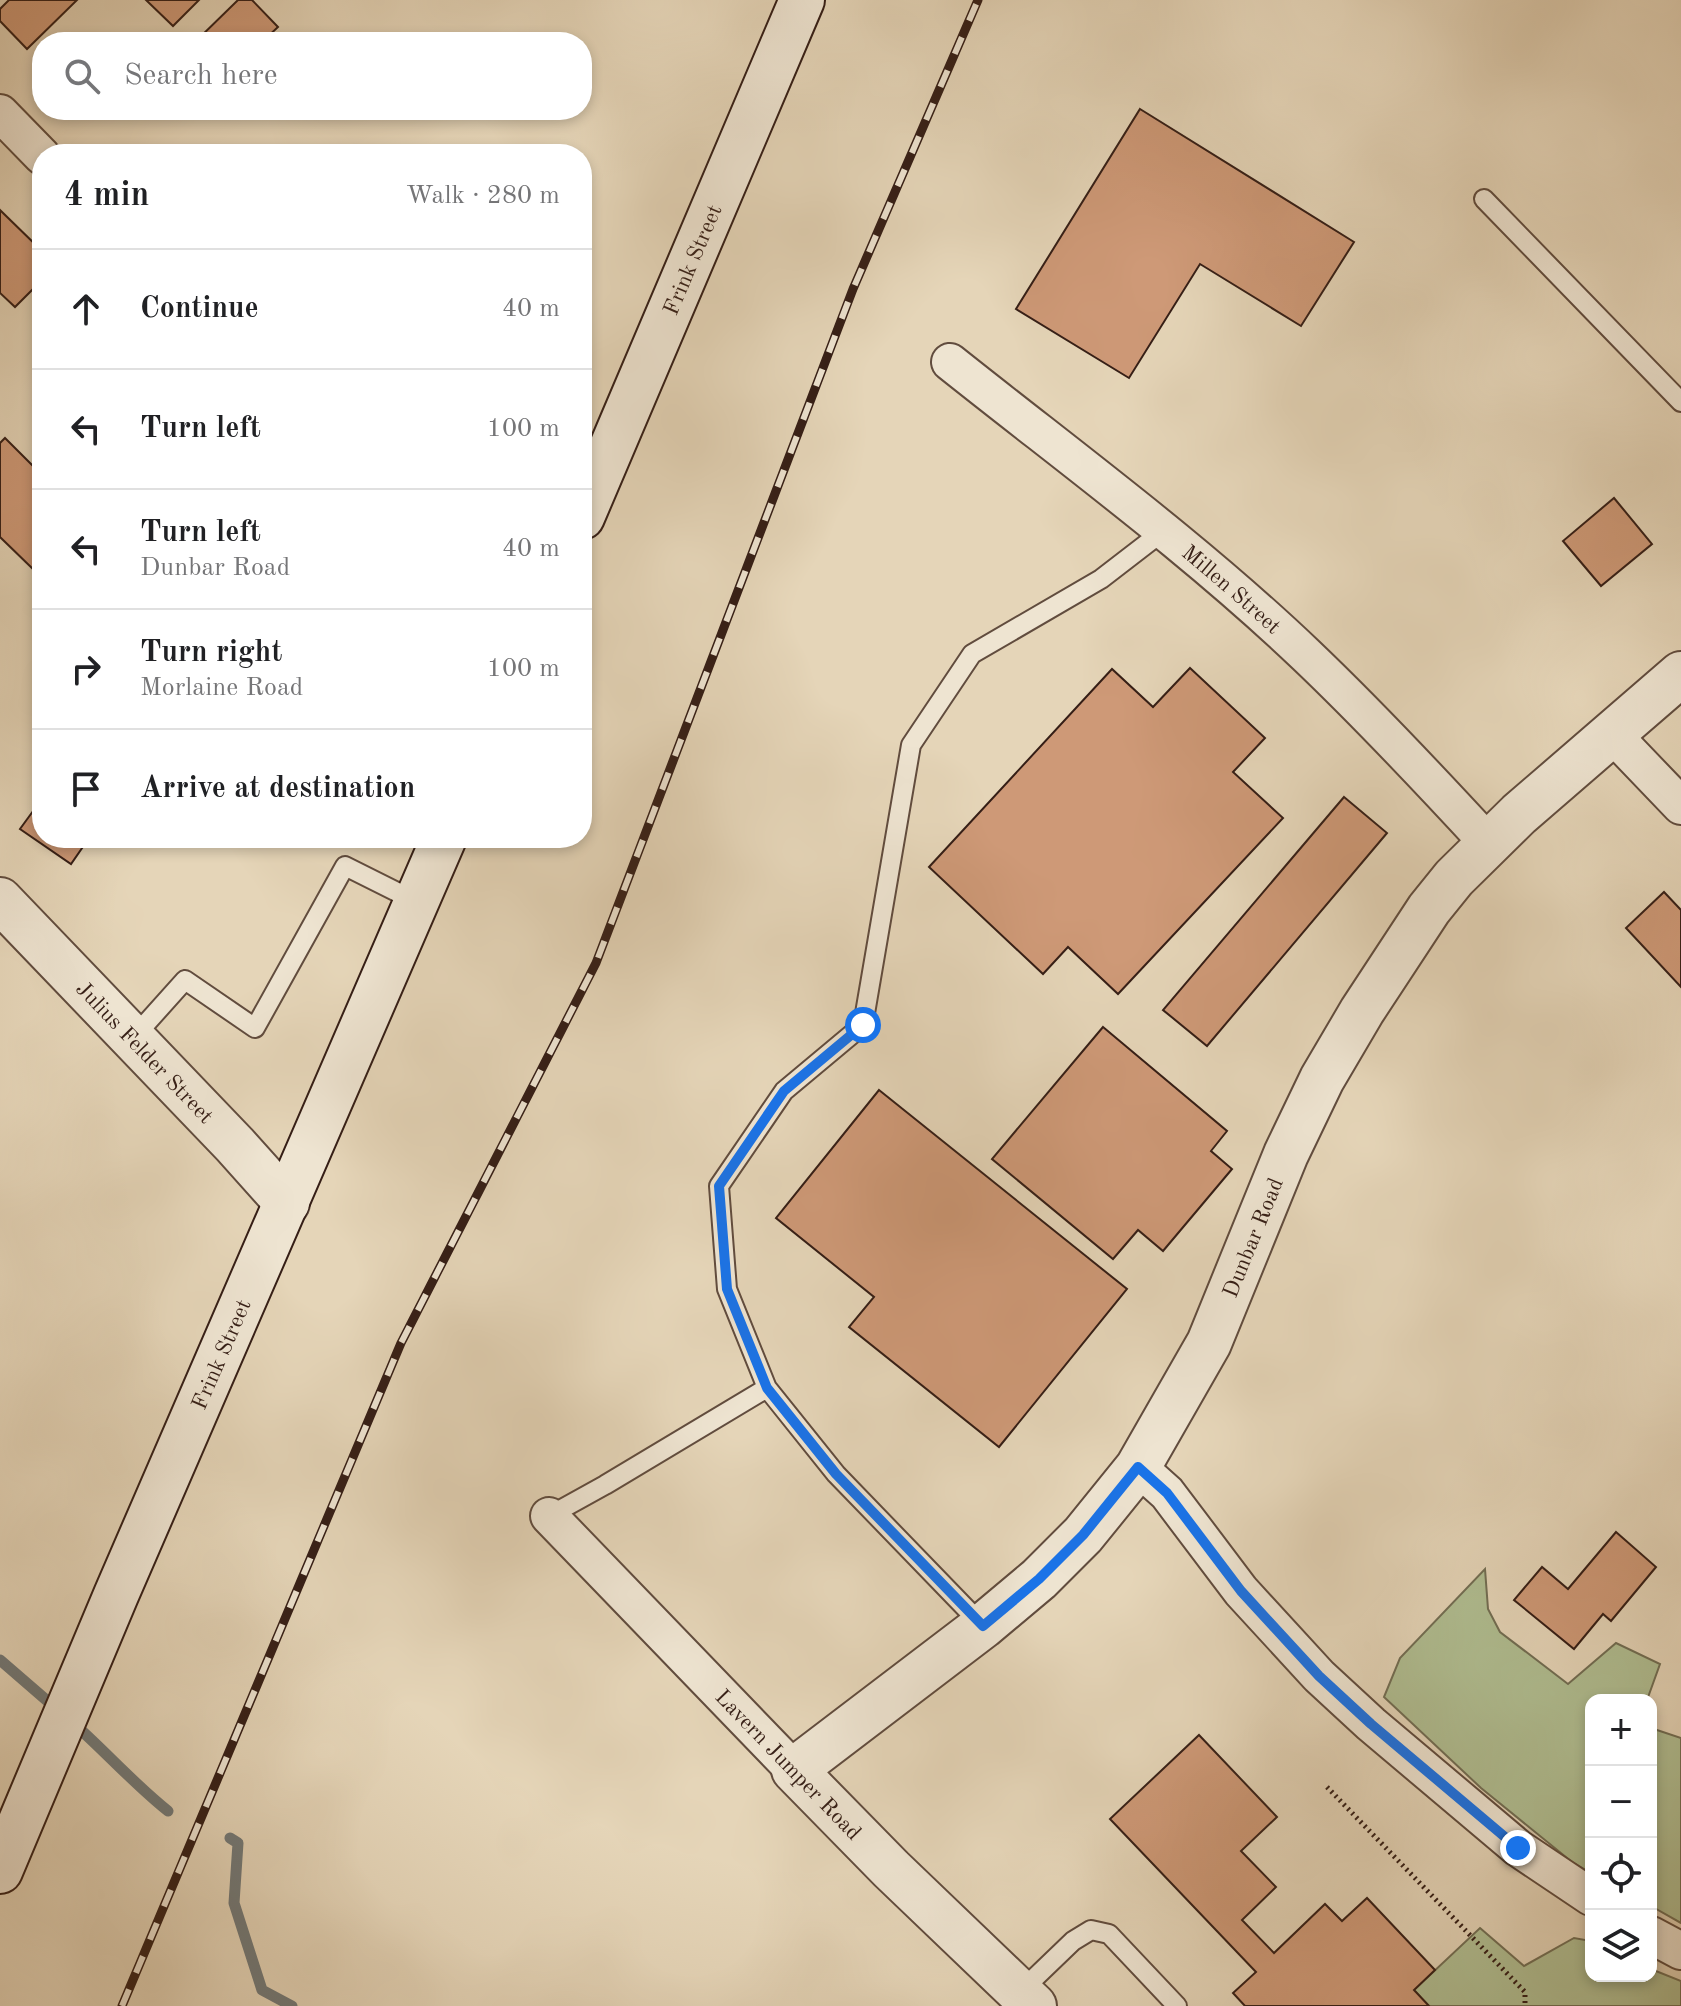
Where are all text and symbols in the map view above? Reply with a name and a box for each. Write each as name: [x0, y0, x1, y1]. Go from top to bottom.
search box: [32, 32, 592, 120]
icon: search: [60, 54, 104, 98]
text: Search here: [124, 61, 278, 91]
text: 4 min: [64, 179, 149, 213]
text: Walk · 280 m: [406, 183, 560, 209]
street label: Frink Street: [660, 202, 727, 319]
icon: ahead: [64, 287, 108, 331]
text: Continue: [140, 294, 259, 324]
text: 40 m: [502, 296, 560, 322]
icon: left: [64, 407, 108, 451]
text: Turn left: [140, 414, 261, 444]
text: 100 m: [487, 416, 560, 442]
text: Turn left: [140, 518, 261, 548]
icon: left: [64, 527, 108, 571]
text: 40 m: [502, 536, 560, 562]
street label: Millen Street: [1177, 542, 1284, 639]
text: Dunbar Road: [140, 555, 290, 581]
text: Turn right: [140, 638, 282, 668]
icon: right: [64, 647, 108, 691]
text: 100 m: [487, 656, 560, 682]
text: Morlaine Road: [140, 675, 303, 701]
icon: arrive: [64, 767, 108, 811]
text: Arrive at destination: [140, 774, 415, 804]
street label: Julius Felder Street: [71, 978, 217, 1128]
route start: [845, 1007, 881, 1043]
street label: Dunbar Road: [1220, 1175, 1288, 1301]
street label: Frink Street: [189, 1296, 256, 1413]
street label: Lavern Jumper Road: [710, 1686, 865, 1845]
map controls: [1585, 1694, 1657, 1982]
button: +: [1585, 1694, 1657, 1766]
button: −: [1585, 1766, 1657, 1838]
route end: [1500, 1830, 1536, 1866]
button: locate: [1585, 1838, 1657, 1910]
button: layers: [1585, 1910, 1657, 1982]

